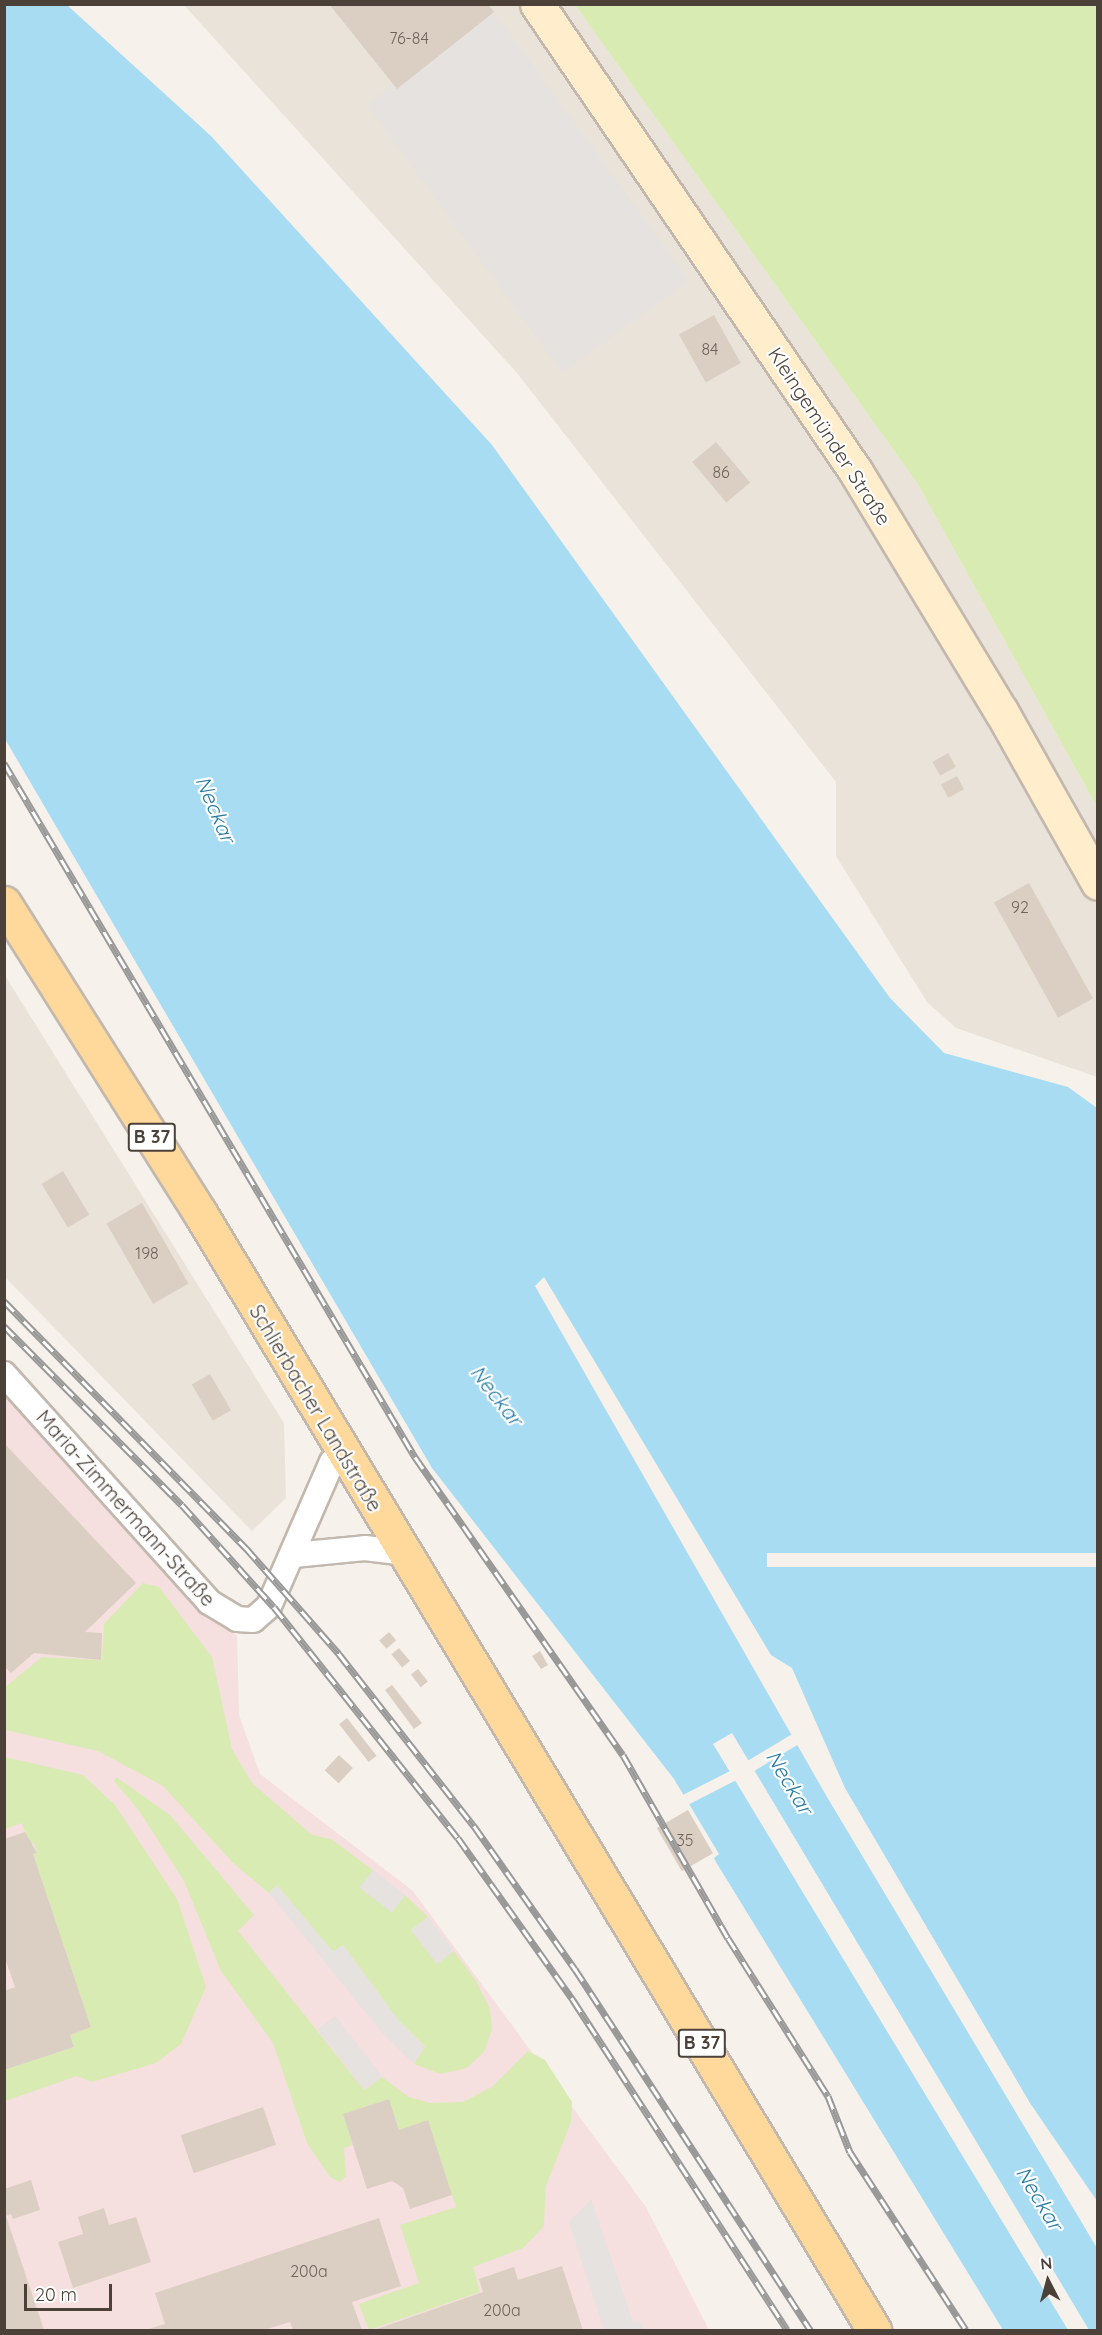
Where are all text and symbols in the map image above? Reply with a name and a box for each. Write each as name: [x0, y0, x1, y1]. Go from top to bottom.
house number: 76-84: [389, 28, 429, 48]
house number: 84: [701, 339, 719, 359]
street label: Kleingemünder Straße: [764, 343, 896, 529]
house number: 86: [712, 462, 730, 482]
water label: Neckar: [191, 772, 241, 846]
house number: 92: [1011, 897, 1029, 917]
road number: B 37: [126, 1122, 178, 1152]
house number: 198: [135, 1243, 159, 1263]
street label: Schlierbacher Landstraße: [245, 1300, 387, 1516]
water label: Neckar: [466, 1360, 528, 1430]
street label: Maria-Zimmermann-Straße: [32, 1405, 220, 1611]
water label: Neckar: [761, 1746, 819, 1818]
house number: 35: [676, 1830, 694, 1850]
road number: B 37: [676, 2028, 728, 2058]
water label: Neckar: [1011, 2162, 1069, 2234]
north arrow: [1018, 2251, 1078, 2311]
text: N: [1039, 2253, 1053, 2274]
house number: 200a: [290, 2261, 328, 2281]
scale bar: [27, 2272, 116, 2310]
text: 20 m: [35, 2283, 77, 2306]
house number: 200a: [483, 2300, 521, 2320]

